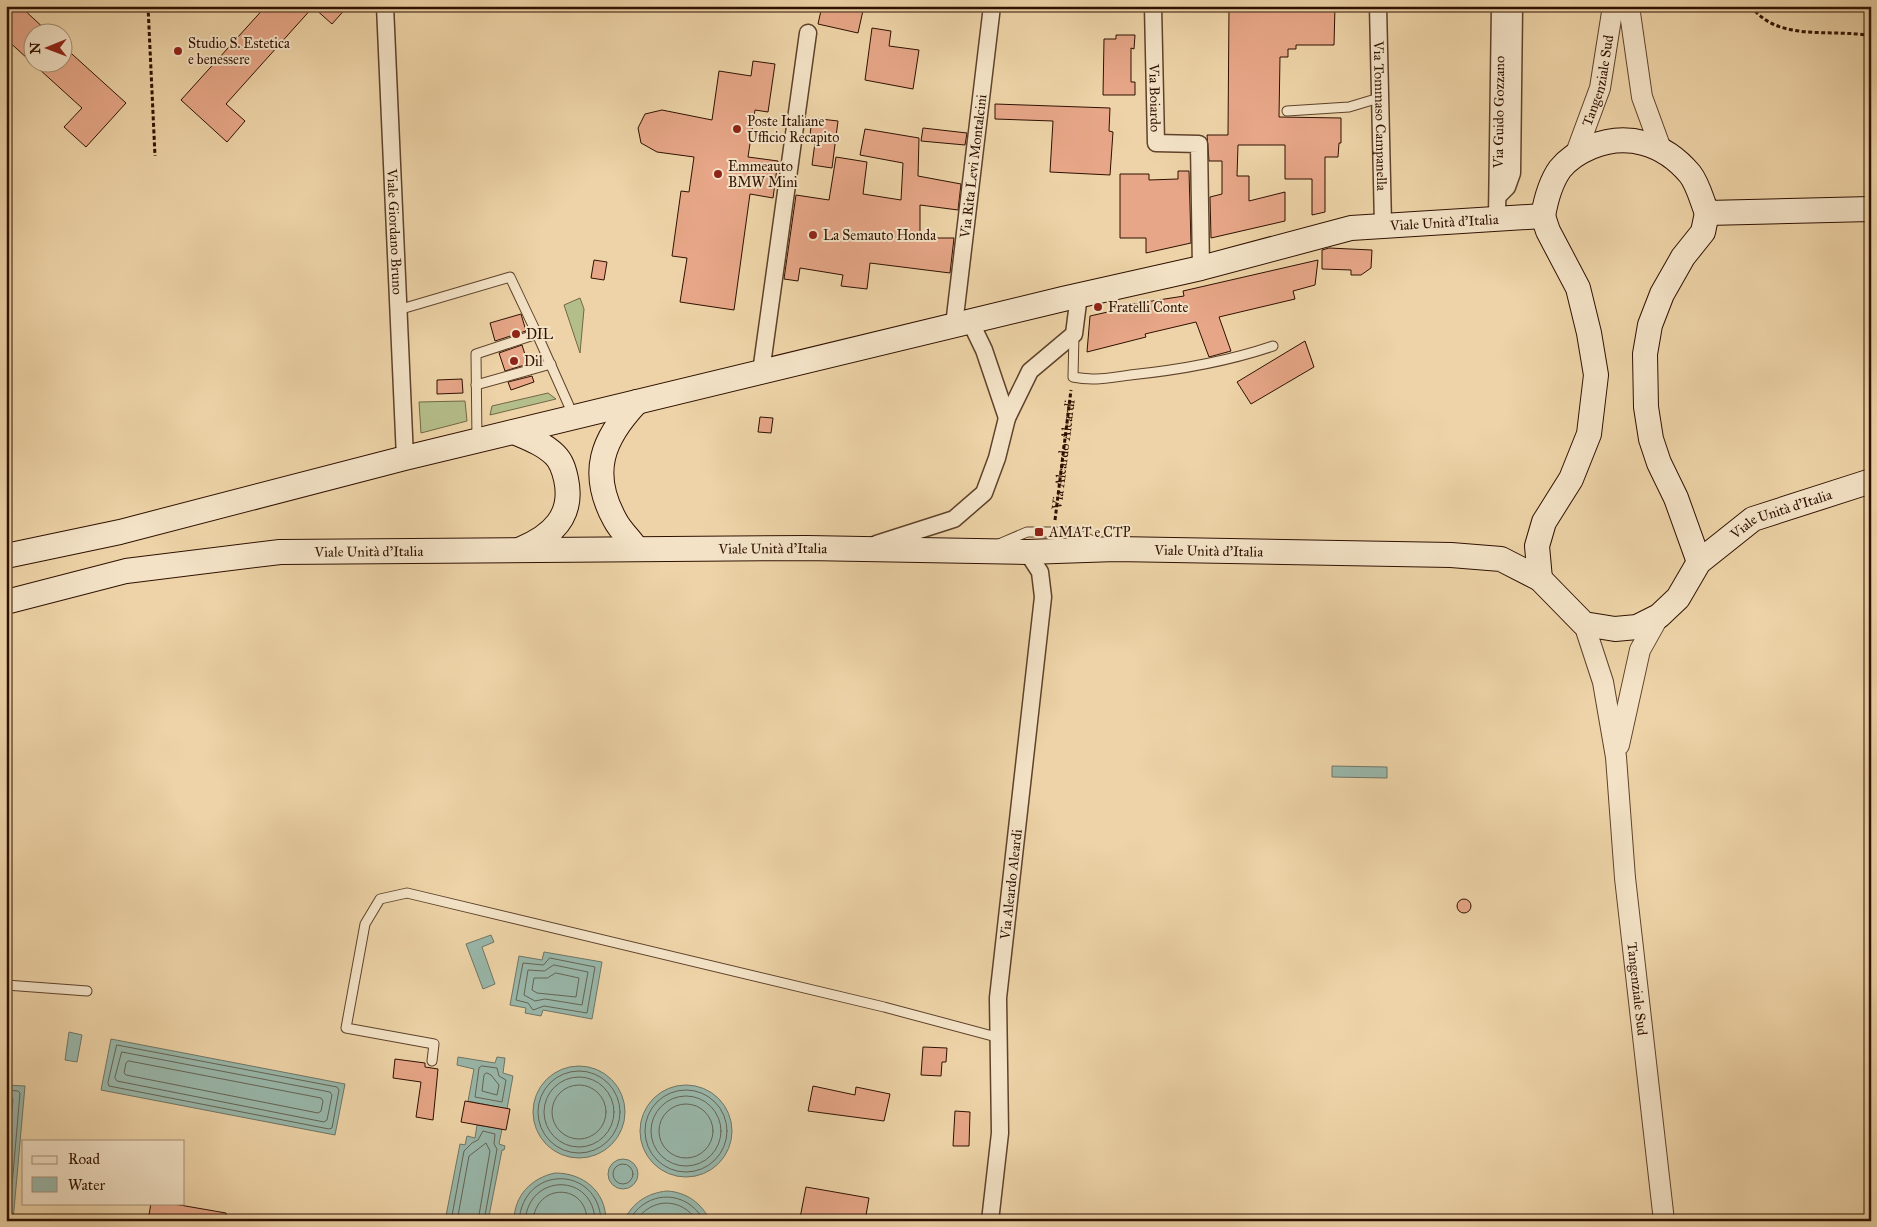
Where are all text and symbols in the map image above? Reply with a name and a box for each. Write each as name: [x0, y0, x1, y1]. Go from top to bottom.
north arrow: [22, 22, 72, 72]
street label: Tangenziale Sud: [1579, 34, 1617, 129]
place label: Studio S. Estetica e benessere: [188, 35, 290, 68]
street label: Via Tommaso Campanella: [1370, 40, 1390, 191]
text: N: [27, 42, 44, 54]
marker: Studio S. Estetica e benessere: [172, 45, 184, 57]
street label: Via Guido Gozzano: [1490, 56, 1508, 169]
street label: Via Boiardo: [1145, 63, 1164, 132]
street label: Via Rita Levi Montalcini: [956, 93, 990, 240]
place label: Poste Italiane Ufficio Recapito: [747, 113, 839, 146]
marker: Poste Italiane Ufficio Recapito: [731, 123, 743, 135]
place label: Emmeauto BMW Mini: [728, 158, 798, 191]
street label: Viale Giordano Bruno: [383, 168, 406, 295]
marker: Emmeauto BMW Mini: [712, 168, 724, 180]
street label: Viale Unità d'Italia: [1388, 211, 1499, 235]
place label: La Semauto Honda: [823, 227, 936, 244]
marker: La Semauto Honda: [807, 229, 819, 241]
place label: Fratelli Conte: [1108, 299, 1188, 316]
marker: Fratelli Conte: [1092, 301, 1104, 313]
place label: DIL: [526, 326, 554, 343]
marker: DIL: [510, 328, 522, 340]
place label: Dil: [524, 353, 543, 370]
marker: Dil: [508, 355, 520, 367]
street label: Via Aleardo Aleardi: [1048, 398, 1079, 512]
street label: Viale Unità d'Italia: [1726, 486, 1834, 543]
place label: AMAT e CTP: [1048, 524, 1131, 541]
marker: AMAT e CTP: [1033, 526, 1045, 538]
street label: Viale Unità d'Italia: [717, 540, 828, 558]
street label: Viale Unità d'Italia: [1153, 542, 1263, 561]
street label: Viale Unità d'Italia: [313, 543, 423, 561]
street label: Via Aleardo Aleardi: [997, 828, 1026, 941]
street label: Tangenziale Sud: [1623, 941, 1651, 1036]
legend: [22, 1140, 185, 1204]
text: Road: [68, 1150, 100, 1168]
text: Water: [68, 1176, 105, 1194]

